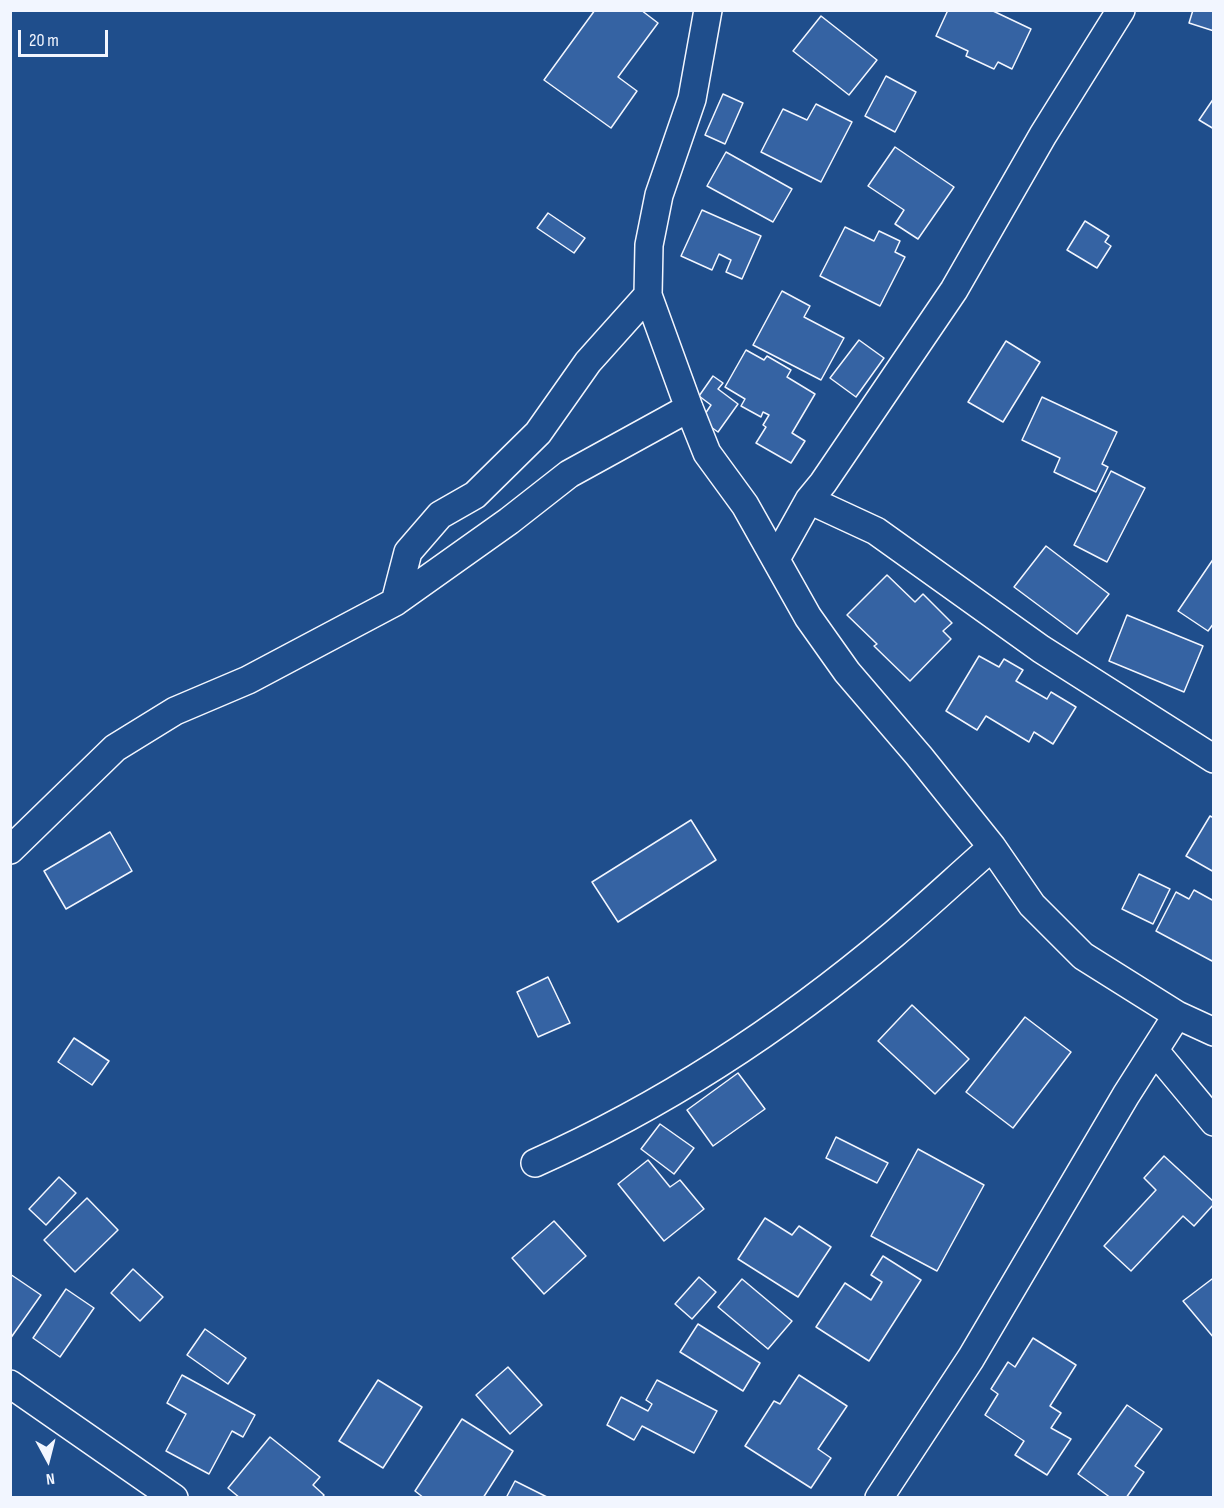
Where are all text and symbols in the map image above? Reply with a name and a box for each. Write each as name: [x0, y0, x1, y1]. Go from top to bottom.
scale bar: [21, 18, 111, 56]
text: 20 m: [29, 30, 59, 51]
north arrow: [18, 1430, 78, 1490]
text: N: [45, 1468, 56, 1488]

